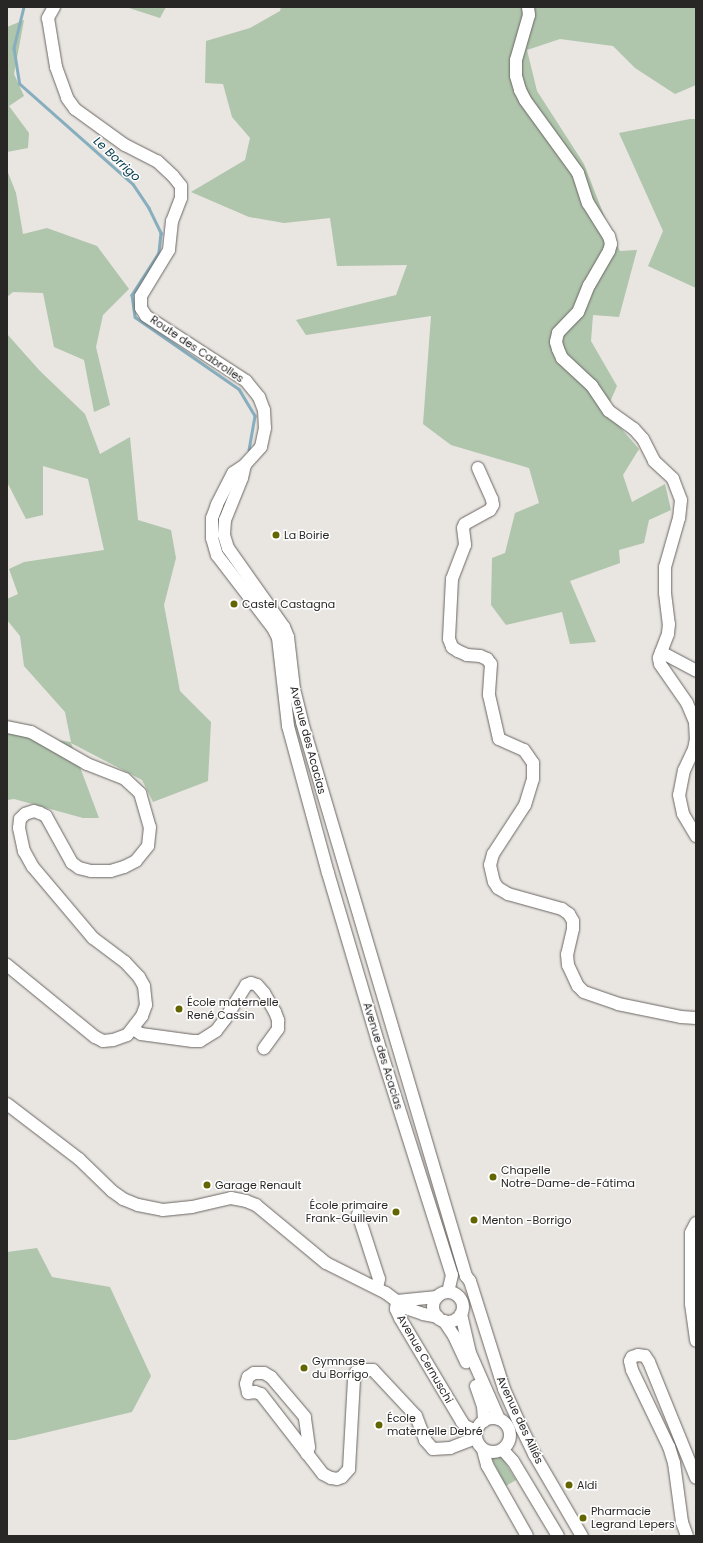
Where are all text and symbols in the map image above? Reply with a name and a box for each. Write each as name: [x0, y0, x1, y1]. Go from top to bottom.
water label: Le Borrigo: [91, 134, 143, 184]
street label: Route des Cabrolles: [148, 313, 246, 385]
place label: La Boirie: [284, 528, 329, 542]
marker: La Boirie: [271, 530, 281, 540]
place label: Castel Castagna: [242, 597, 335, 611]
marker: Castel Castagna: [229, 599, 239, 609]
street label: Avenue des Acacias: [287, 685, 329, 795]
place label: École maternelle René Cassin: [187, 996, 279, 1022]
street label: Avenue des Acacias: [360, 1001, 406, 1111]
marker: École maternelle René Cassin: [174, 1004, 184, 1014]
place label: Chapelle Notre-Dame-de-Fátima: [501, 1164, 635, 1190]
marker: Chapelle Notre-Dame-de-Fátima: [488, 1172, 498, 1182]
place label: Garage Renault: [215, 1178, 301, 1192]
marker: Garage Renault: [202, 1180, 212, 1190]
place label: École primaire Frank-Guillevin: [306, 1199, 388, 1225]
marker: École primaire Frank-Guillevin: [391, 1207, 401, 1217]
place label: Menton -Borrigo: [482, 1213, 572, 1227]
marker: Menton -Borrigo: [469, 1215, 479, 1225]
street label: Avenue Cernuschi: [394, 1312, 456, 1406]
place label: Gymnase du Borrigo: [312, 1355, 369, 1381]
marker: Gymnase du Borrigo: [299, 1363, 309, 1373]
street label: Avenue des Alliés: [494, 1374, 546, 1466]
place label: École maternelle Debré: [387, 1412, 483, 1438]
marker: École maternelle Debré: [374, 1420, 384, 1430]
place label: Aldi: [577, 1478, 597, 1492]
marker: Aldi: [564, 1480, 574, 1490]
place label: Pharmacie Legrand Lepers: [591, 1505, 675, 1531]
marker: Pharmacie Legrand Lepers: [578, 1513, 588, 1523]

